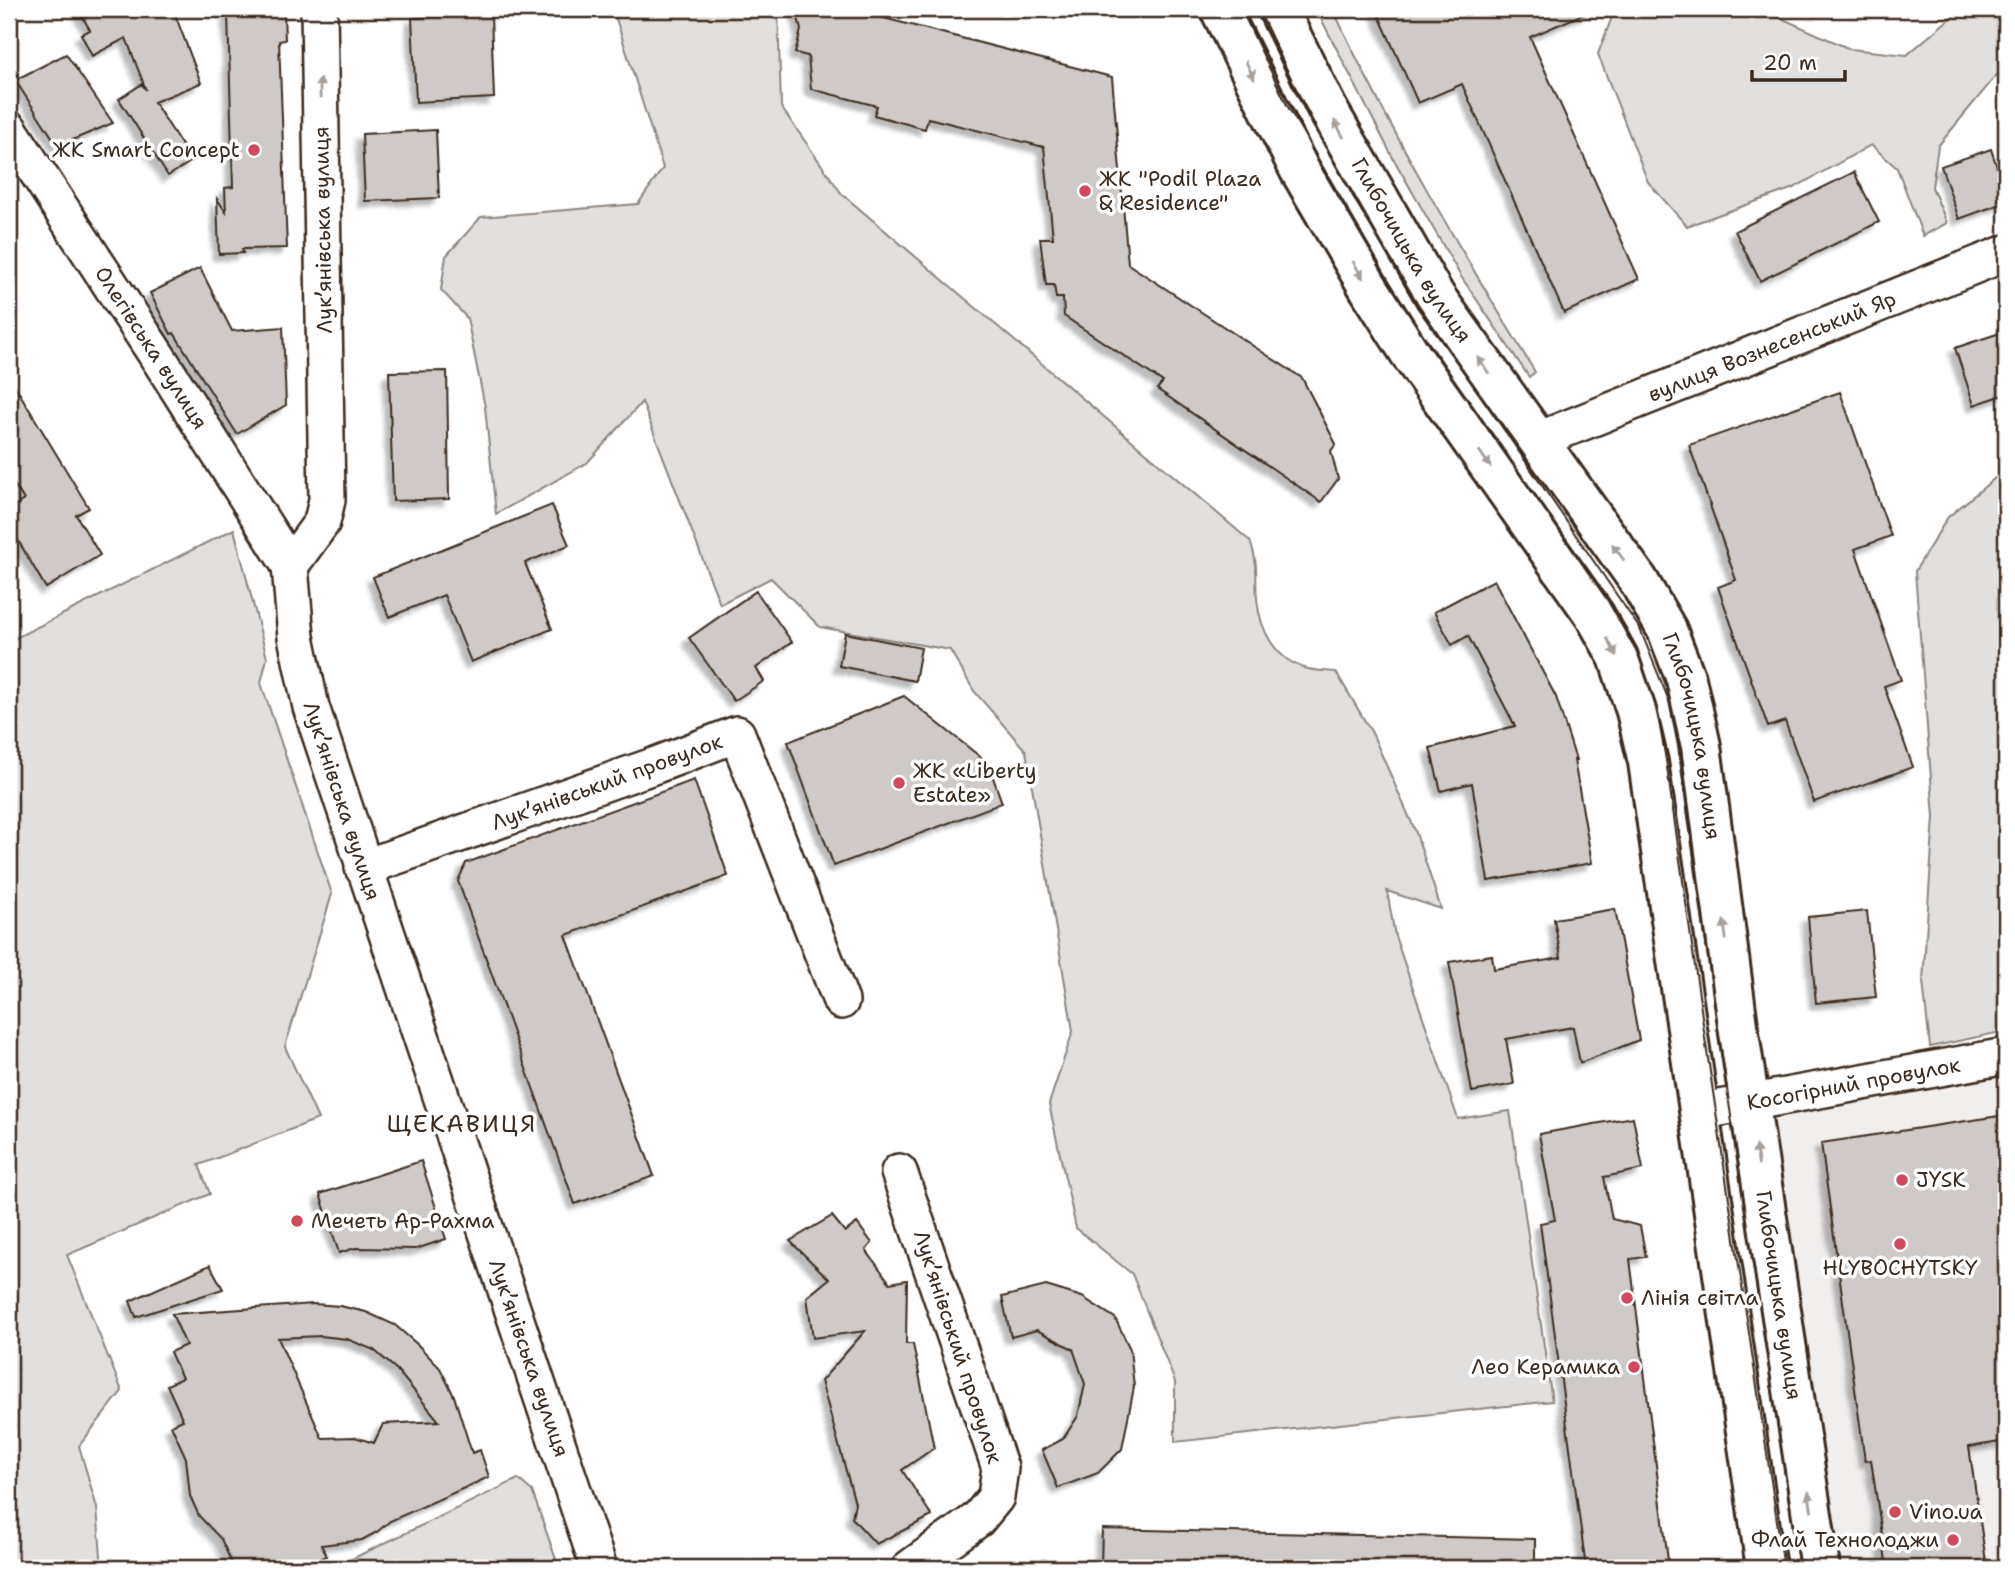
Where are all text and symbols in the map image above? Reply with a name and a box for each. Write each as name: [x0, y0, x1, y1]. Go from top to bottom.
scale bar: [1752, 38, 1845, 82]
text: 20 m: [1763, 49, 1817, 77]
one-way arrow: [1244, 60, 1255, 80]
one-way arrow: [315, 77, 326, 99]
one-way arrow: [1333, 119, 1345, 139]
street label: Лукʼянівська вулиця: [307, 126, 339, 334]
place label: ЖК Smart Concept: [52, 136, 240, 164]
marker: ЖК Smart Concept: [246, 142, 262, 158]
street label: Глибочицька вулиця: [1345, 153, 1478, 348]
place label: ЖК "Podil Plaza & Residence": [1099, 165, 1261, 217]
marker: ЖК "Podil Plaza & Residence": [1077, 183, 1093, 199]
one-way arrow: [1352, 260, 1365, 279]
street label: Олегівська вулиця: [88, 261, 214, 435]
street label: вулиця Вознесенський Яр: [1644, 284, 1900, 409]
one-way arrow: [1476, 356, 1490, 374]
one-way arrow: [1478, 450, 1492, 468]
one-way arrow: [1611, 543, 1625, 561]
street label: Глибочицька вулиця: [1655, 629, 1727, 841]
one-way arrow: [1606, 637, 1618, 657]
street label: Лукʼянівська вулиця: [297, 698, 387, 904]
street label: Лукʼянівський провулок: [488, 727, 726, 837]
place label: ЖК «Liberty Estate»: [913, 757, 1037, 809]
marker: ЖК «Liberty Estate»: [891, 775, 907, 791]
one-way arrow: [1720, 918, 1731, 940]
street label: Косогірний провулок: [1744, 1051, 1963, 1117]
district label: ЩЕКАВИЦЯ: [387, 1108, 537, 1140]
one-way arrow: [1751, 1144, 1762, 1166]
place label: JYSK: [1916, 1166, 1966, 1194]
marker: JYSK: [1894, 1172, 1910, 1188]
street label: Глибочицька вулиця: [1749, 1189, 1808, 1402]
place label: Мечеть Ар-Рахма: [311, 1207, 494, 1235]
marker: Мечеть Ар-Рахма: [289, 1213, 305, 1229]
street label: Лукʼянівський провулок: [907, 1227, 1009, 1467]
marker: HLYBOCHYTSKY: [1892, 1236, 1908, 1252]
place label: HLYBOCHYTSKY: [1822, 1254, 1978, 1282]
street label: Лукʼянівська вулиця: [482, 1255, 576, 1461]
place label: Лінія світла: [1641, 1284, 1758, 1312]
marker: Лінія світла: [1619, 1290, 1635, 1306]
place label: Лео Керамика: [1471, 1353, 1620, 1381]
marker: Лео Керамика: [1626, 1359, 1642, 1375]
one-way arrow: [1804, 1490, 1815, 1512]
place label: Vino.ua: [1909, 1498, 1983, 1526]
marker: Vino.ua: [1887, 1504, 1903, 1520]
place label: Флай Технолоджи: [1751, 1526, 1939, 1554]
marker: Флай Технолоджи: [1945, 1532, 1961, 1548]

